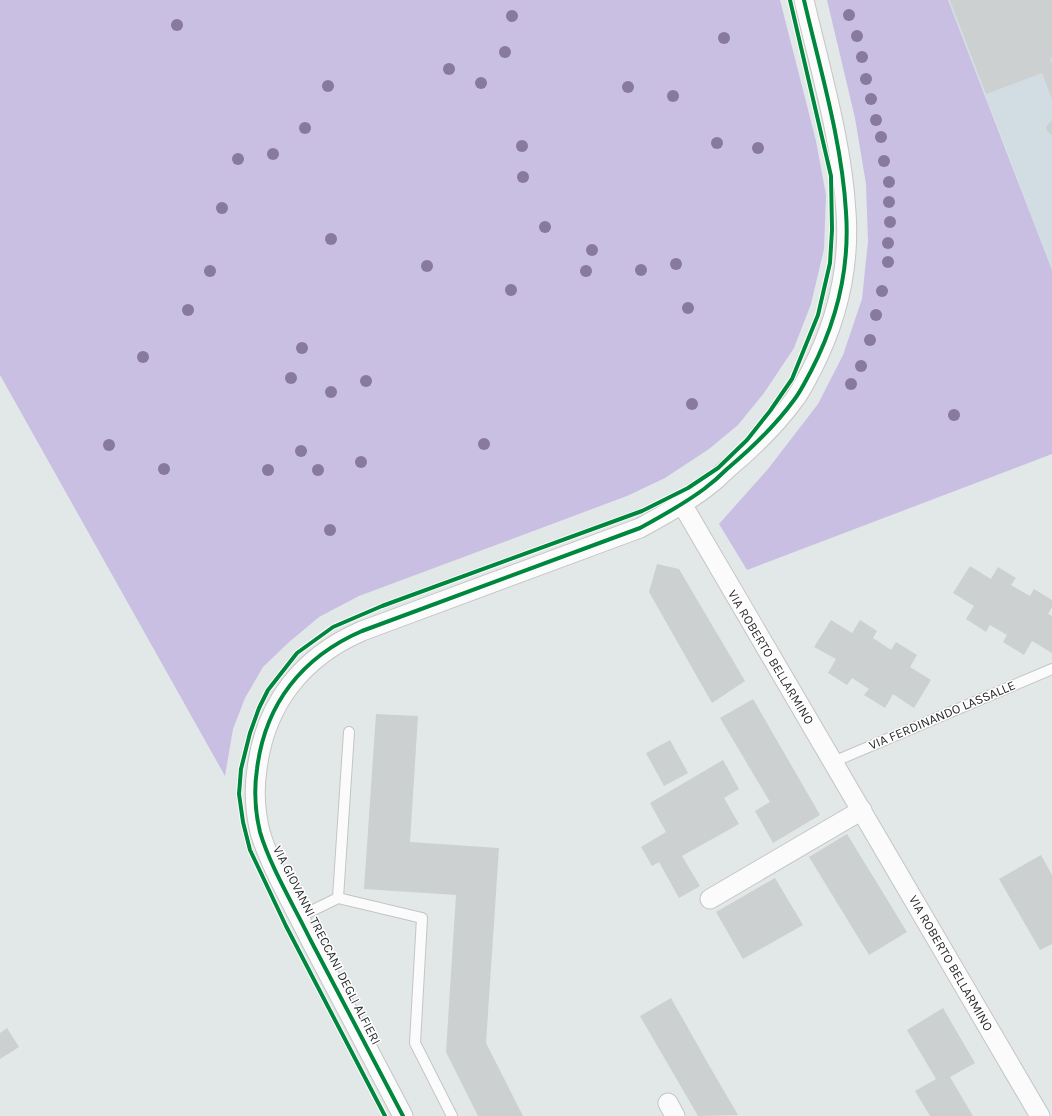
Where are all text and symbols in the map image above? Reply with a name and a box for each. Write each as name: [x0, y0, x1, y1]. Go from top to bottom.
street label: VIA ROBERTO BELLARMINO: [725, 587, 817, 727]
street label: VIA FERDINANDO LASSALLE: [867, 677, 1017, 753]
street label: VIA GIOVANNI TRECCANI DEGLI ALFIERI: [270, 843, 384, 1047]
street label: VIA ROBERTO BELLARMINO: [906, 893, 996, 1033]

